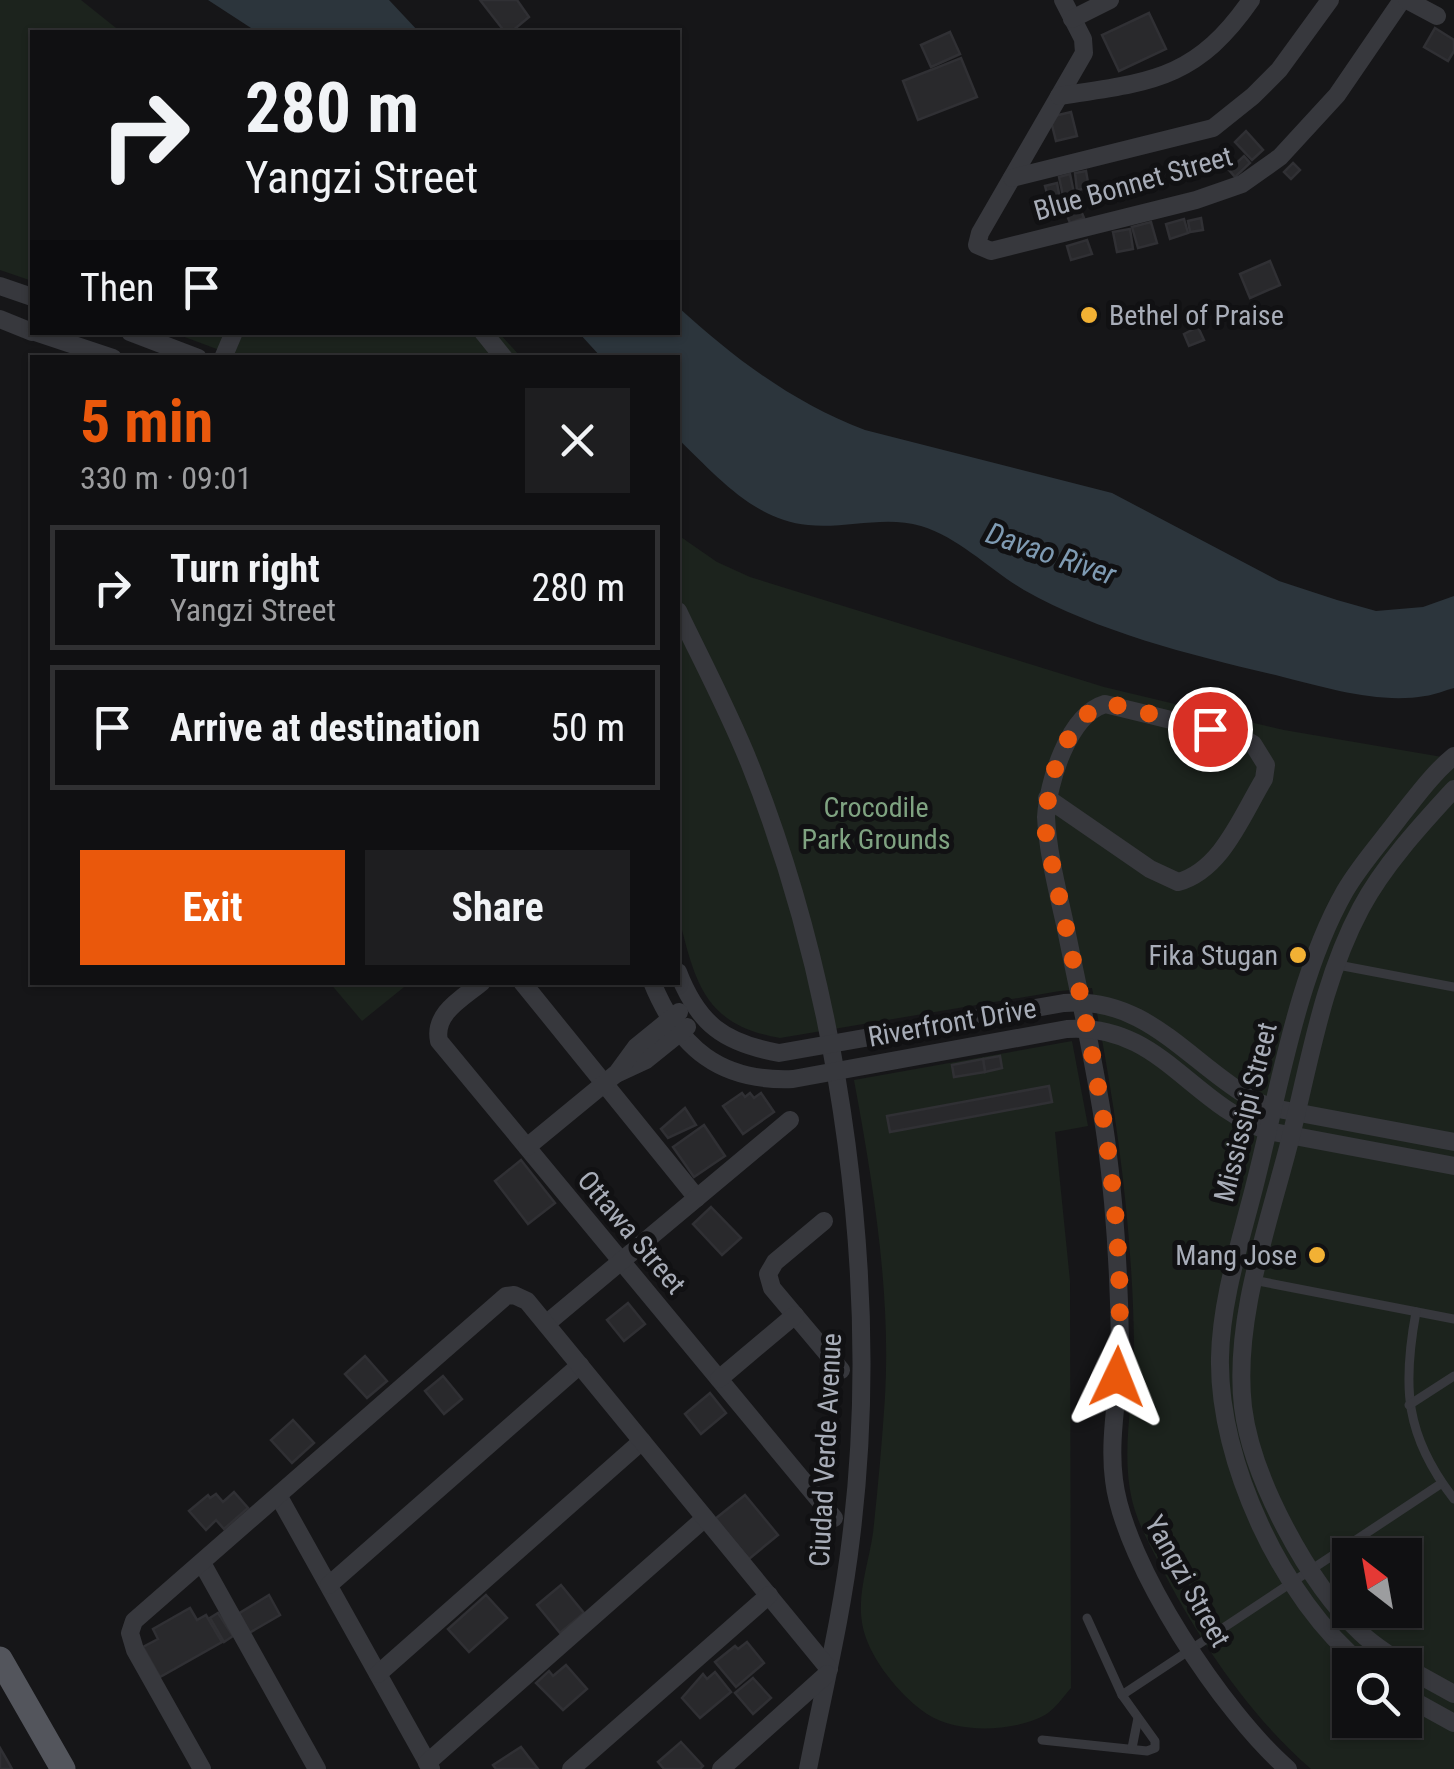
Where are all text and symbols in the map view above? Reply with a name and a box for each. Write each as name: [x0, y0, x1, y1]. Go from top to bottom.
text: 280 m: [245, 67, 419, 149]
icon: right: [80, 70, 210, 200]
street label: Blue Bonnet Street: [1030, 139, 1236, 228]
text: Yangzi Street: [245, 151, 478, 204]
icon: arrive: [174, 260, 229, 315]
text: Then: [80, 266, 154, 310]
place label: Bethel of Praise: [1109, 299, 1284, 332]
marker: Bethel of Praise: [1078, 304, 1100, 326]
text: 5 min: [80, 386, 213, 457]
button: close: [525, 388, 630, 493]
text: 330 m · 09:01: [80, 459, 252, 497]
water label: Davao River: [982, 515, 1122, 592]
text: Turn right: [170, 547, 320, 591]
icon: right: [85, 560, 140, 615]
text: 280 m: [531, 566, 625, 610]
text: Yangzi Street: [170, 591, 336, 629]
pin: [1168, 687, 1253, 772]
icon: arrive: [85, 700, 140, 755]
icon: arrive: [1183, 702, 1238, 757]
text: Arrive at destination: [170, 706, 480, 750]
text: 50 m: [550, 706, 625, 750]
park label: Crocodile Park Grounds: [802, 791, 950, 856]
button: Exit: [80, 850, 345, 965]
button: Share: [365, 850, 630, 965]
place label: Fika Stugan: [1149, 939, 1278, 972]
marker: Fika Stugan: [1287, 944, 1309, 966]
street label: Riverfront Drive: [865, 991, 1039, 1054]
street label: Mississipi Street: [1207, 1019, 1284, 1205]
street label: Ottawa Street: [571, 1164, 693, 1301]
place label: Mang Jose: [1175, 1239, 1297, 1272]
marker: Mang Jose: [1306, 1244, 1328, 1266]
position arrow: [1065, 1325, 1169, 1429]
street label: Ciudad Verde Avenue: [803, 1332, 848, 1568]
street label: Yangzi Street: [1138, 1510, 1237, 1653]
north arrow: [1332, 1538, 1422, 1628]
map controls: [1332, 1538, 1422, 1738]
button: search: [1332, 1648, 1422, 1738]

